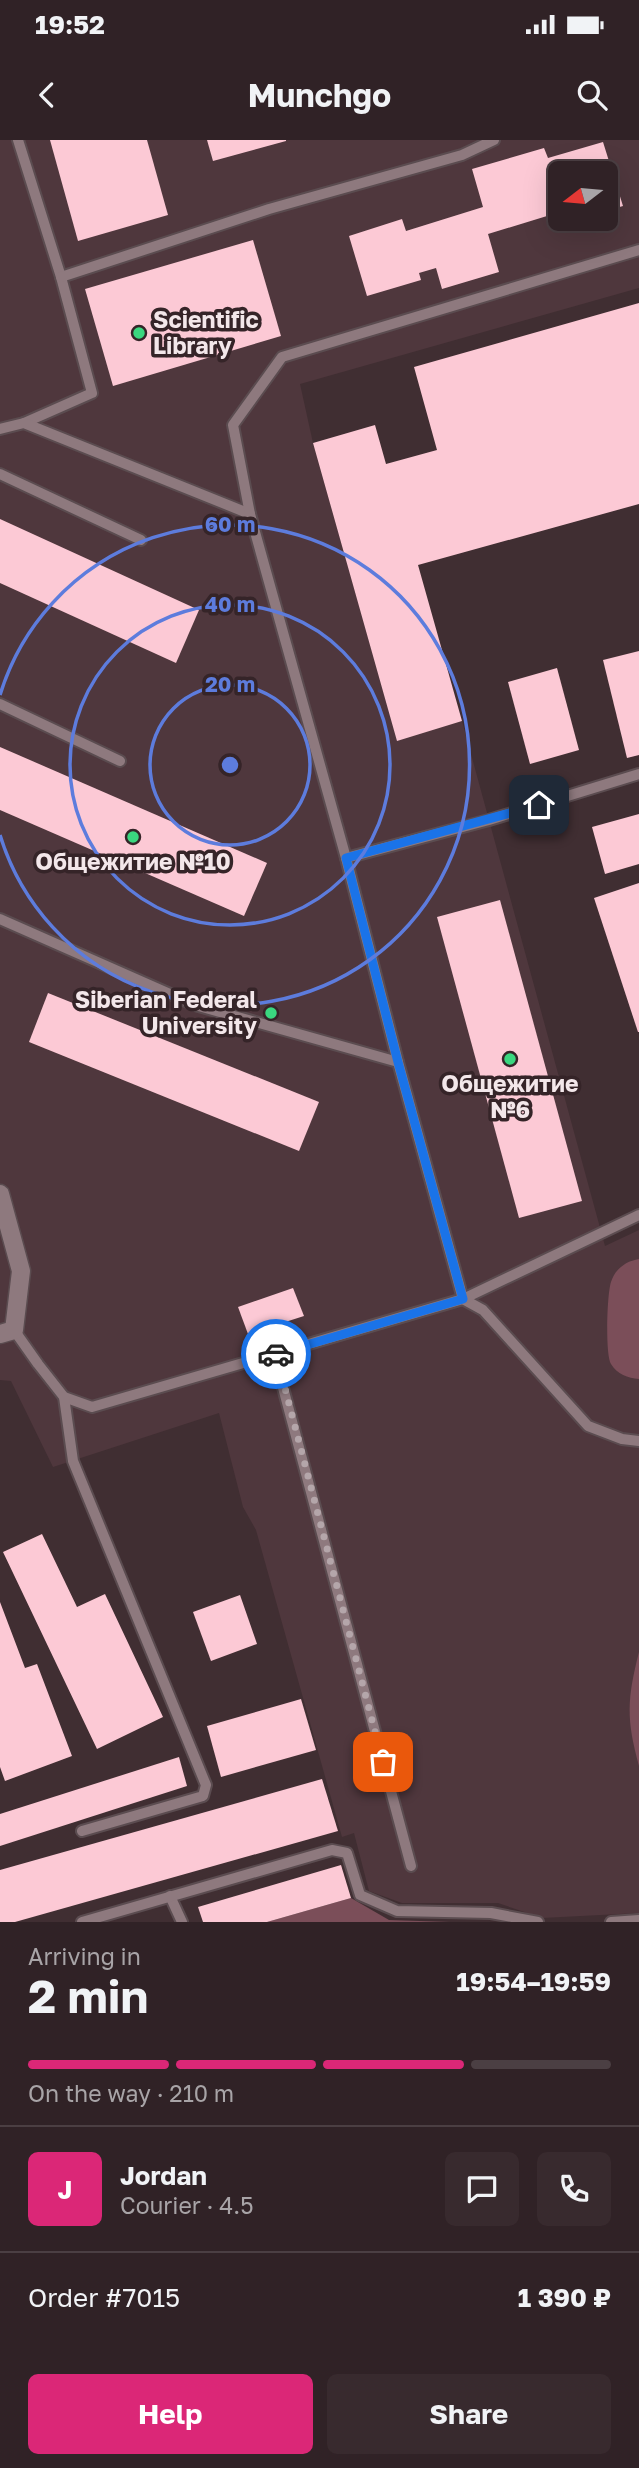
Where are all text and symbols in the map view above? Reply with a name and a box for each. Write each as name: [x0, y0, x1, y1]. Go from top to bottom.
text: 19:52: [35, 9, 105, 40]
icon: back: [28, 76, 66, 114]
text: Munchgo: [248, 76, 391, 114]
icon: search: [573, 76, 611, 114]
north arrow: [548, 161, 618, 231]
map controls: [548, 161, 618, 231]
place label: Scientific Library: [153, 305, 259, 359]
marker: Scientific Library: [131, 325, 147, 341]
text: 60 m: [205, 511, 255, 537]
text: 40 m: [205, 591, 255, 617]
text: 20 m: [205, 671, 255, 697]
centre of rings: [218, 753, 242, 777]
pin: [509, 775, 569, 835]
icon: home: [520, 786, 558, 824]
marker: Общежитие №10: [125, 829, 141, 845]
place label: Общежитие №10: [35, 847, 231, 875]
place label: Siberian Federal University: [75, 985, 257, 1039]
marker: Siberian Federal University: [263, 1005, 279, 1021]
marker: Общежитие №6: [502, 1051, 518, 1067]
place label: Общежитие №6: [441, 1069, 579, 1123]
courier: [241, 1319, 311, 1389]
icon: car: [257, 1335, 295, 1373]
pin: [353, 1732, 413, 1792]
icon: bag: [364, 1743, 402, 1781]
text: Arriving in: [28, 1942, 141, 1970]
text: 19:54–19:59: [456, 1966, 611, 1997]
text: 2 min: [28, 1968, 148, 2023]
text: On the way · 210 m: [28, 2079, 234, 2107]
button: chat: [445, 2152, 519, 2226]
button: phone: [537, 2152, 611, 2226]
text: Jordan: [120, 2160, 207, 2191]
text: J: [58, 2174, 72, 2205]
text: Courier · 4.5: [120, 2191, 253, 2219]
text: Order #7015: [28, 2282, 180, 2313]
text: 1 390 ₽: [518, 2282, 611, 2313]
button: Help: [28, 2374, 313, 2454]
button: Share: [327, 2374, 611, 2454]

